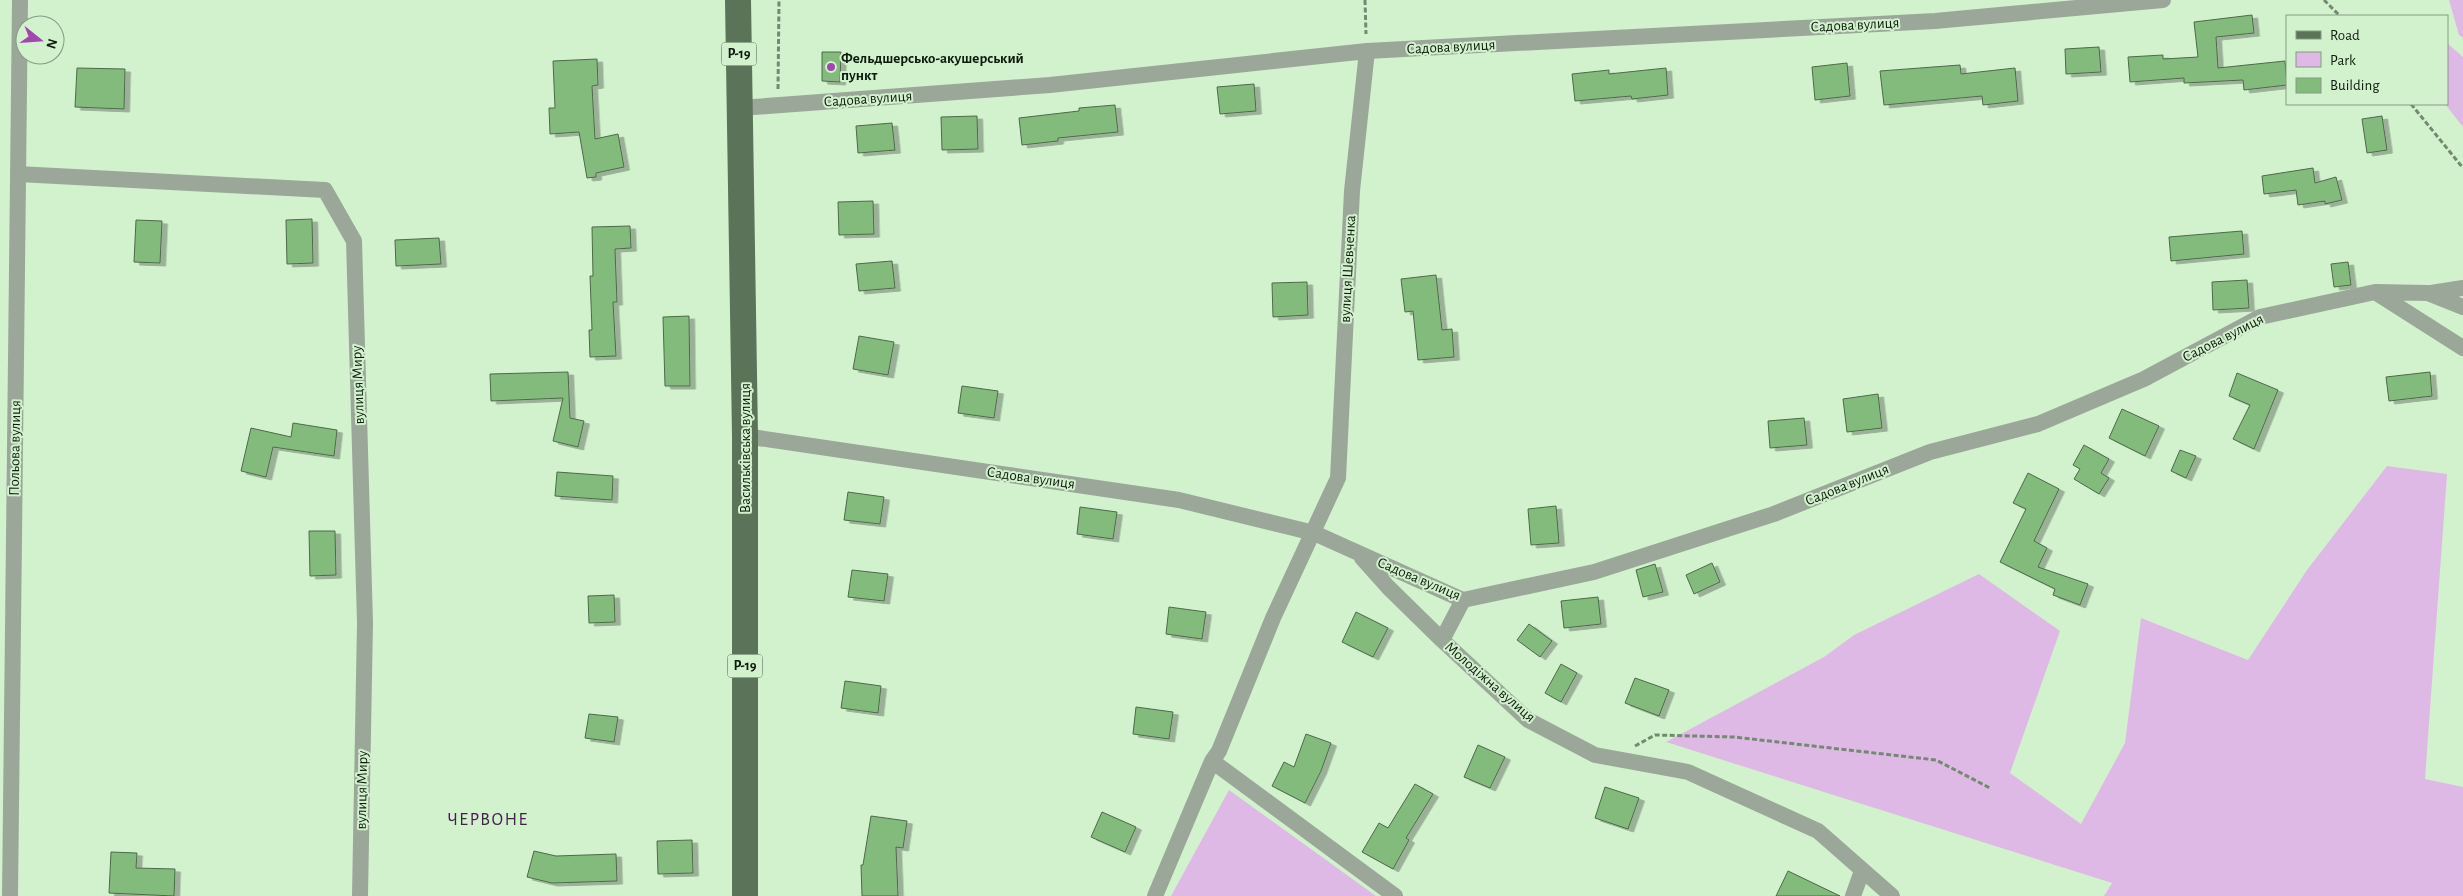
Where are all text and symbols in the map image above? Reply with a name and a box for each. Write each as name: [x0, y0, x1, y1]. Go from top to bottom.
north arrow: [15, 15, 65, 65]
street label: Садова вулиця: [1810, 15, 1900, 35]
legend: [2286, 15, 2448, 105]
text: Road: [2330, 28, 2360, 43]
text: N: [43, 37, 60, 50]
street label: Садова вулиця: [1406, 37, 1496, 57]
road number: Р-19: [722, 42, 756, 66]
place label: Фельдшерсько-акушерський пункт: [841, 51, 1024, 83]
text: Park: [2330, 53, 2356, 68]
marker: Фельдшерсько-акушерський пункт: [825, 61, 837, 73]
text: Building: [2330, 78, 2380, 93]
street label: Садова вулиця: [823, 88, 913, 110]
street label: вулиця Шевченка: [1338, 215, 1358, 323]
street label: Садова вулиця: [2180, 311, 2266, 365]
street label: вулиця Миру: [349, 345, 367, 425]
street label: Васильківська вулиця: [738, 383, 753, 513]
street label: Польова вулиця: [7, 400, 23, 496]
street label: Садова вулиця: [1803, 461, 1891, 509]
street label: Садова вулиця: [986, 464, 1076, 492]
street label: Садова вулиця: [1375, 555, 1463, 603]
street label: Молодіжна вулиця: [1442, 639, 1538, 725]
road number: Р-19: [728, 654, 762, 678]
street label: вулиця Миру: [354, 750, 370, 830]
district label: ЧЕРВОНЕ: [447, 811, 529, 829]

